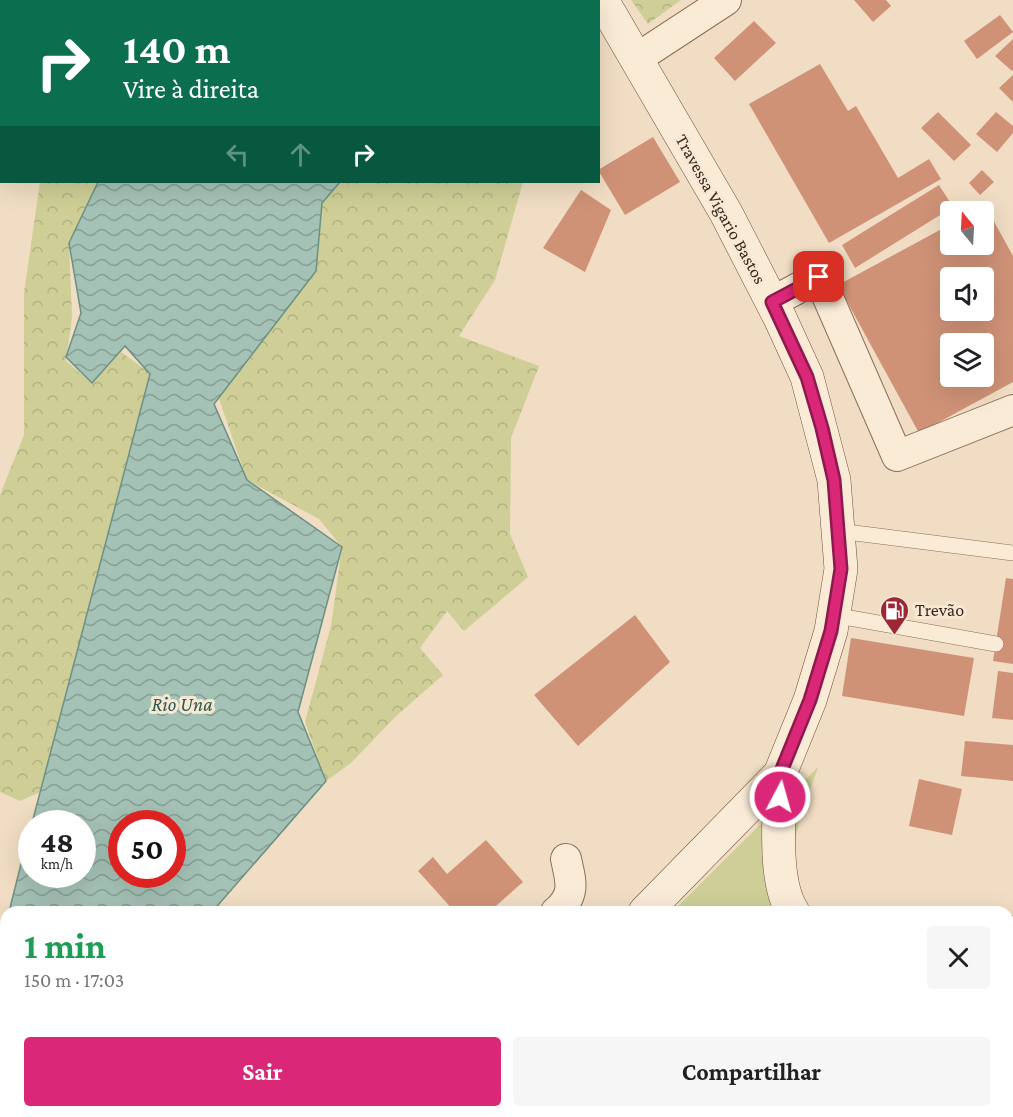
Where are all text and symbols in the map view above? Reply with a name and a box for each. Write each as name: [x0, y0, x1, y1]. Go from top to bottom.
icon: right: [24, 24, 102, 102]
text: 140 m: [123, 25, 231, 72]
text: Vire à direita: [123, 74, 259, 104]
street label: Travessa Vigario Bastos: [672, 131, 770, 287]
icon: left: [221, 138, 254, 171]
icon: ahead: [284, 138, 317, 171]
icon: right: [347, 138, 380, 171]
north arrow: [940, 201, 994, 255]
map controls: [940, 201, 994, 387]
pin: [793, 251, 844, 302]
icon: arrive: [802, 260, 835, 293]
button: sound: [940, 267, 994, 321]
button: layers: [940, 333, 994, 387]
fuel station icon: Trevão: [878, 594, 910, 636]
place label: Trevão: [915, 600, 964, 620]
water label: Rio Una: [151, 693, 213, 715]
position arrow: [748, 765, 812, 829]
speed limit sign: 50: [108, 810, 186, 888]
text: 48: [40, 825, 74, 858]
text: km/h: [41, 856, 73, 872]
text: 1 min: [24, 926, 106, 966]
button: close: [927, 926, 990, 989]
text: 150 m · 17:03: [24, 969, 124, 991]
button: Sair: [24, 1037, 501, 1106]
button: Compartilhar: [513, 1037, 990, 1106]

